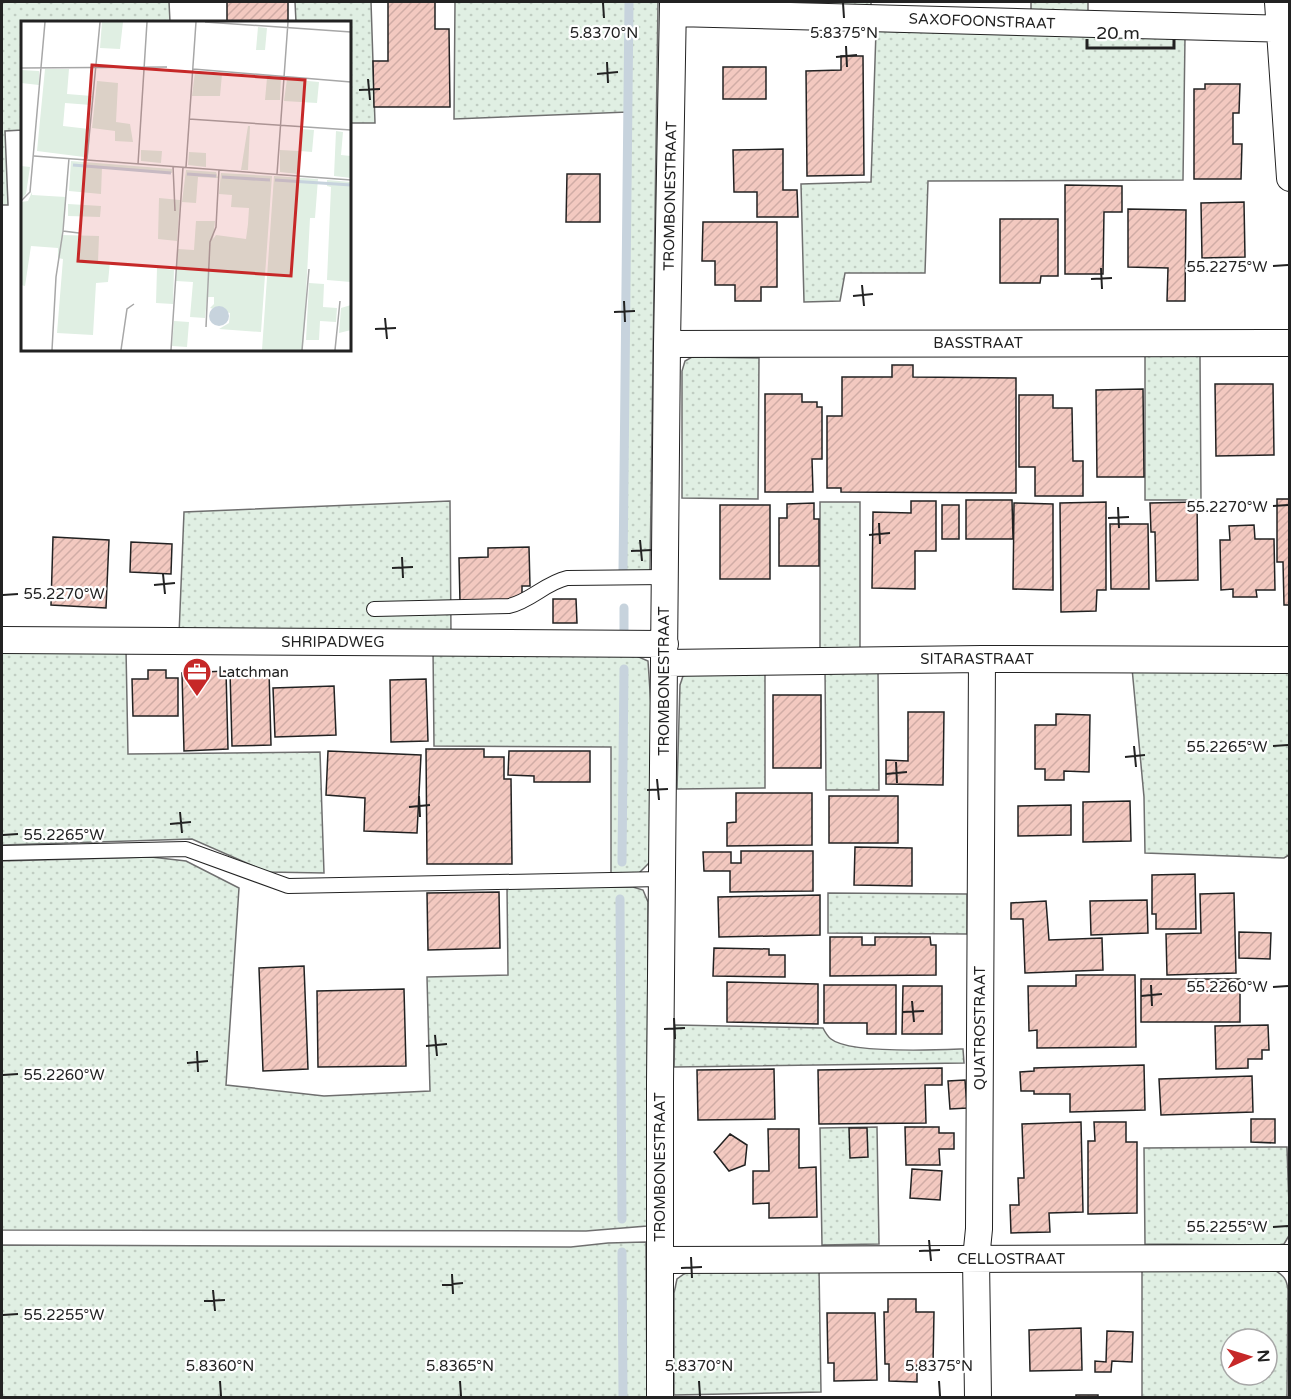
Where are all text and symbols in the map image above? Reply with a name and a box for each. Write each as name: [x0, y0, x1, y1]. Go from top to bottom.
street label: SAXOFOONSTRAAT: [908, 9, 1056, 33]
scale bar: [1087, 12, 1174, 50]
inset map: [21, 21, 351, 351]
text: 20 m: [1096, 22, 1140, 44]
text: 5.8370°N: [570, 24, 638, 42]
text: 5.8375°N: [810, 24, 878, 42]
street label: TROMBONESTRAAT: [660, 121, 680, 271]
text: 55.2275°W: [1187, 258, 1267, 276]
street label: BASSTRAAT: [933, 334, 1023, 352]
text: 55.2270°W: [1186, 498, 1268, 516]
text: 55.2270°W: [23, 585, 105, 603]
street label: TROMBONESTRAAT: [655, 606, 673, 756]
street label: SHRIPADWEG: [281, 633, 385, 651]
street label: SITARASTRAAT: [920, 650, 1034, 668]
office icon: Latchman: [181, 656, 213, 698]
place label: Latchman: [218, 663, 289, 681]
text: 55.2265°W: [1187, 738, 1267, 756]
text: 55.2265°W: [24, 826, 104, 844]
street label: QUATROSTRAAT: [971, 966, 989, 1090]
text: 55.2260°W: [1186, 978, 1268, 996]
text: 55.2260°W: [23, 1066, 105, 1084]
street label: TROMBONESTRAAT: [651, 1092, 669, 1242]
text: 55.2255°W: [1187, 1218, 1267, 1236]
street label: CELLOSTRAAT: [957, 1250, 1065, 1268]
text: 55.2255°W: [24, 1306, 104, 1324]
north arrow: [1219, 1327, 1279, 1387]
text: N: [1253, 1349, 1273, 1363]
text: 5.8360°N: [186, 1357, 254, 1375]
text: 5.8365°N: [426, 1357, 494, 1375]
text: 5.8370°N: [665, 1357, 733, 1375]
text: 5.8375°N: [905, 1357, 973, 1375]

